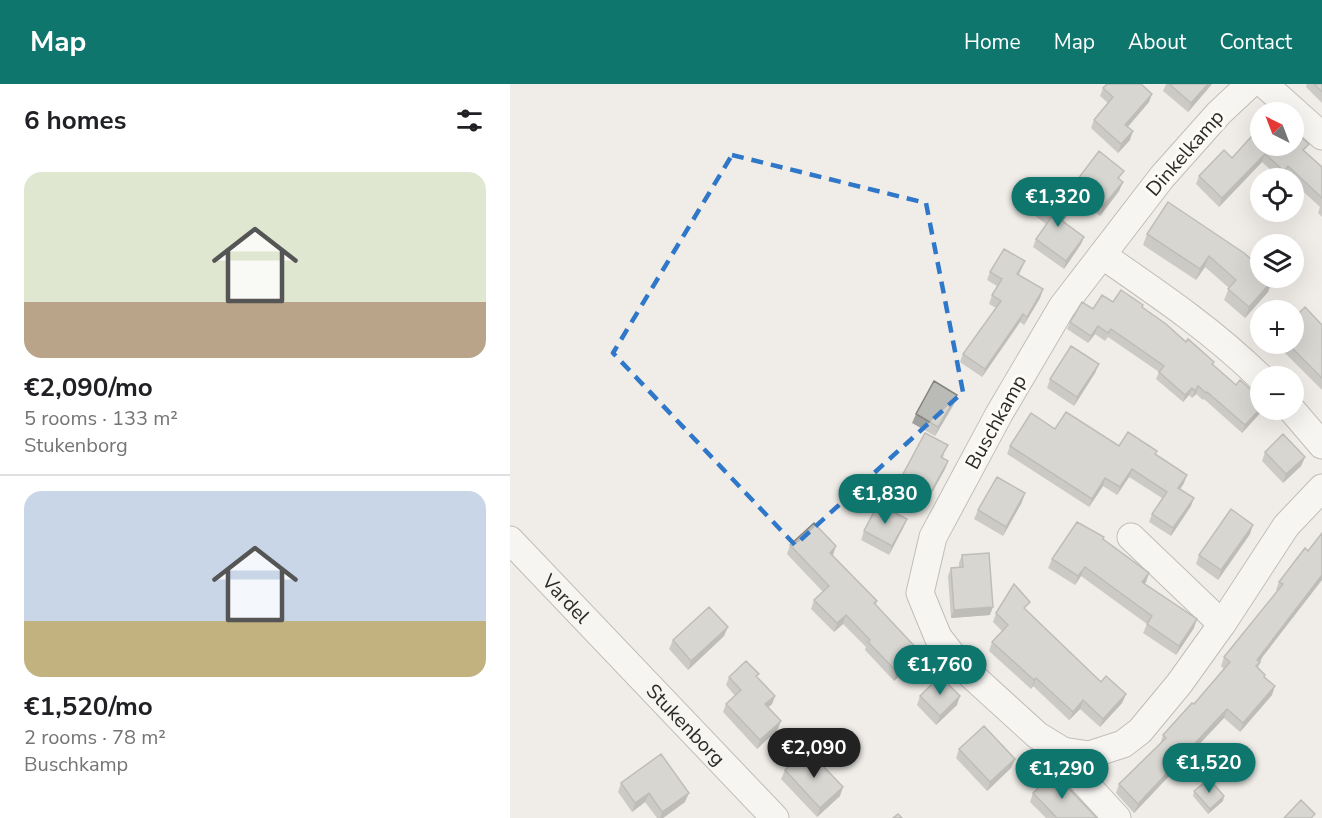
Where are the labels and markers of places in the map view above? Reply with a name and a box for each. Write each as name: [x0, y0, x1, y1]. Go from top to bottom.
pin: €1,320: [1009, 177, 1107, 228]
pin: €1,830: [836, 474, 934, 525]
pin: €1,760: [891, 645, 989, 696]
pin: €2,090: [765, 728, 863, 779]
pin: €1,520: [1160, 743, 1258, 794]
pin: €1,290: [1013, 749, 1111, 800]

